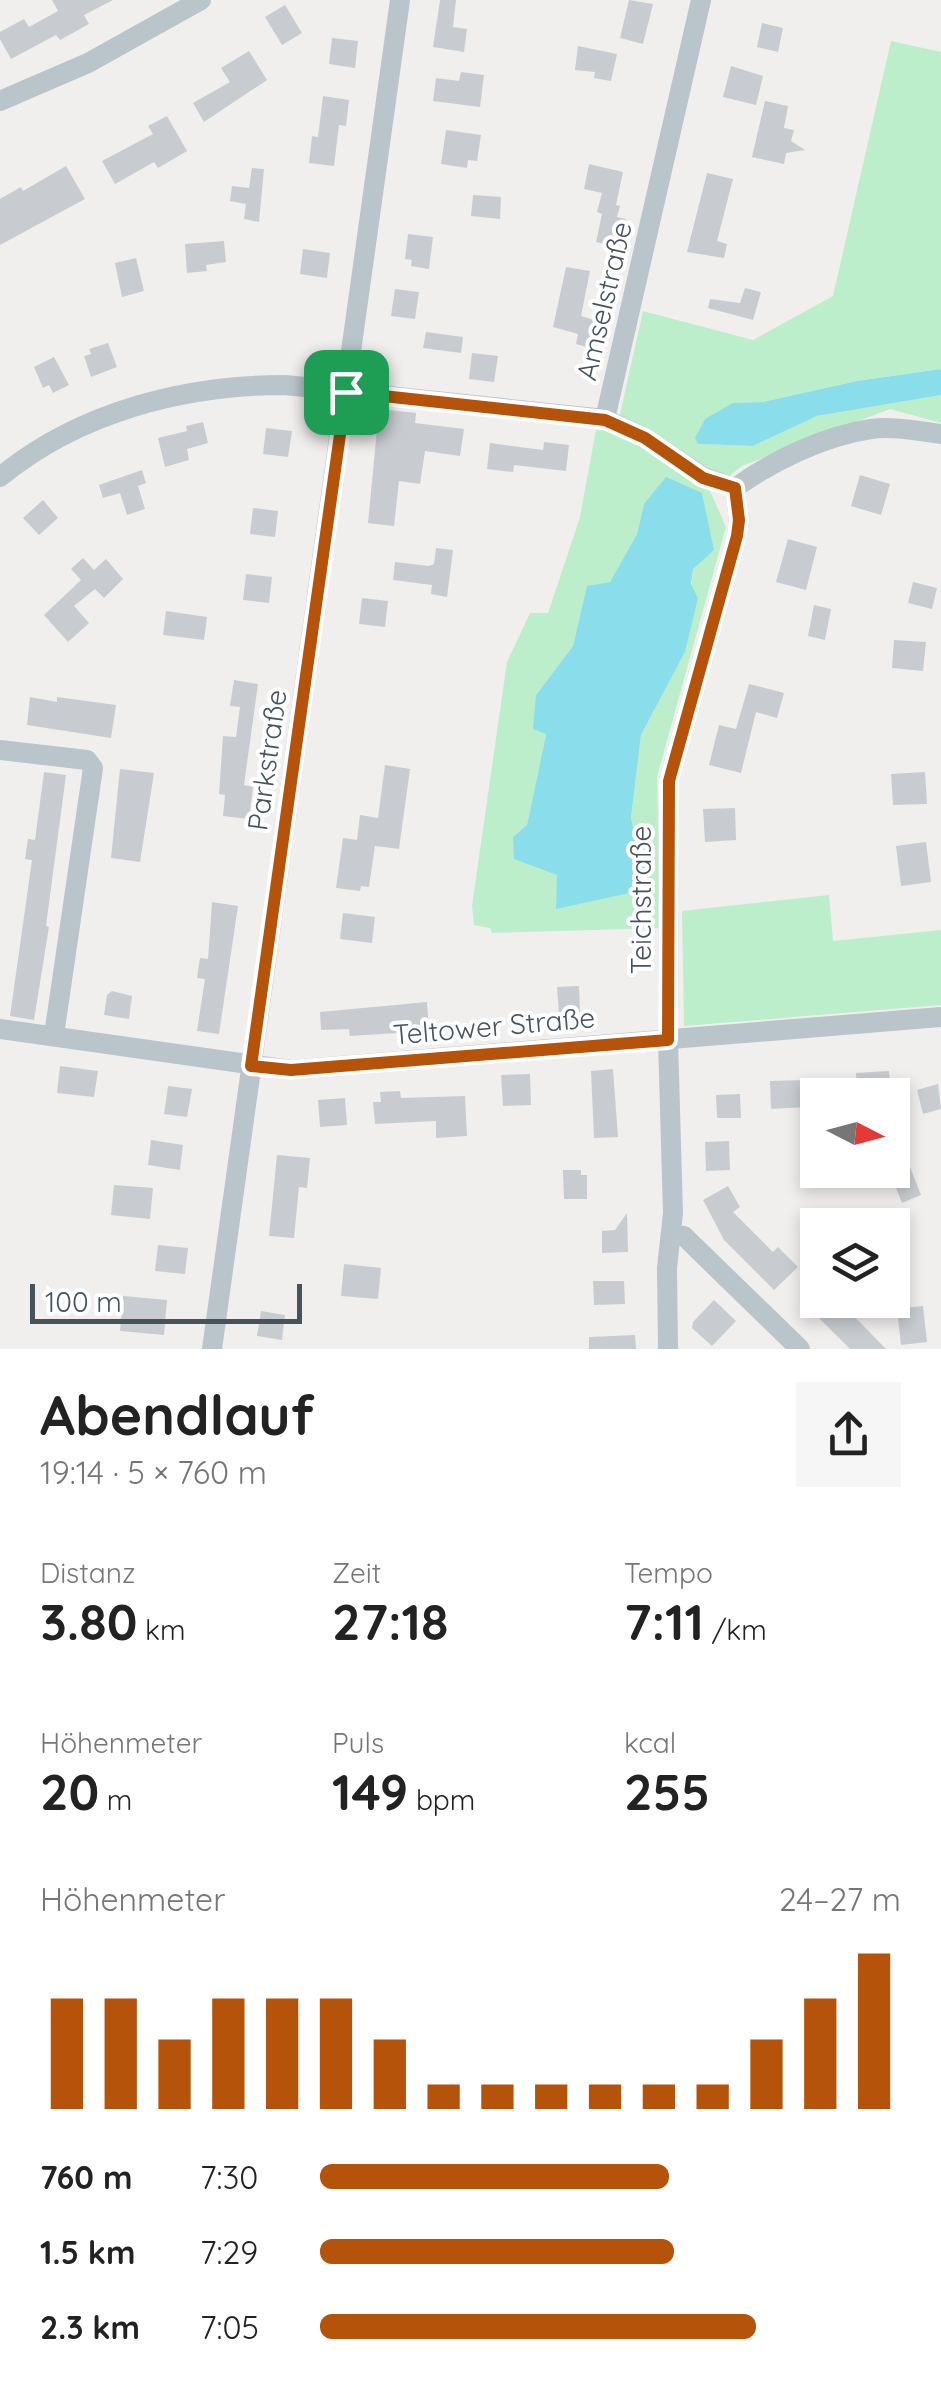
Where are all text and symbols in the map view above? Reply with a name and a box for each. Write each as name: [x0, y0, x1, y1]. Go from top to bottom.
street label: Amselstraße: [568, 218, 639, 384]
pin: [304, 350, 389, 435]
icon: arrive: [319, 365, 374, 420]
street label: Parkstraße: [239, 687, 294, 833]
street label: Teichstraße: [623, 826, 658, 974]
street label: Teltower Straße: [391, 999, 596, 1052]
north arrow: [800, 1078, 910, 1188]
map controls: [800, 1078, 910, 1318]
button: layers: [800, 1208, 910, 1318]
scale bar: [30, 1279, 302, 1324]
text: 100 m: [45, 1284, 122, 1319]
text: Abendlauf: [40, 1380, 315, 1449]
button: share: [796, 1382, 901, 1487]
text: 19:14 · 5 × 760 m: [40, 1452, 267, 1492]
text: Distanz: [40, 1555, 135, 1590]
text: Zeit: [332, 1555, 381, 1590]
text: Tempo: [624, 1555, 713, 1590]
text: 3.80: [40, 1590, 137, 1653]
text: 27:18: [332, 1590, 448, 1653]
text: 7:11: [624, 1590, 704, 1653]
text: km: [137, 1612, 186, 1647]
text: /km: [704, 1612, 767, 1647]
text: Höhenmeter: [40, 1725, 202, 1760]
text: Puls: [332, 1725, 384, 1760]
text: kcal: [624, 1725, 676, 1760]
text: 20: [40, 1760, 99, 1823]
text: 149: [332, 1760, 408, 1823]
text: 255: [624, 1760, 710, 1823]
text: m: [99, 1782, 132, 1817]
text: bpm: [408, 1782, 475, 1817]
text: Höhenmeter: [40, 1879, 225, 1919]
text: 24–27 m: [779, 1879, 901, 1919]
text: 760 m: [40, 2157, 132, 2197]
text: 7:30: [200, 2157, 258, 2197]
text: 1.5 km: [40, 2232, 136, 2272]
text: 7:29: [200, 2232, 258, 2272]
text: 2.3 km: [40, 2307, 140, 2347]
text: 7:05: [200, 2307, 259, 2347]

